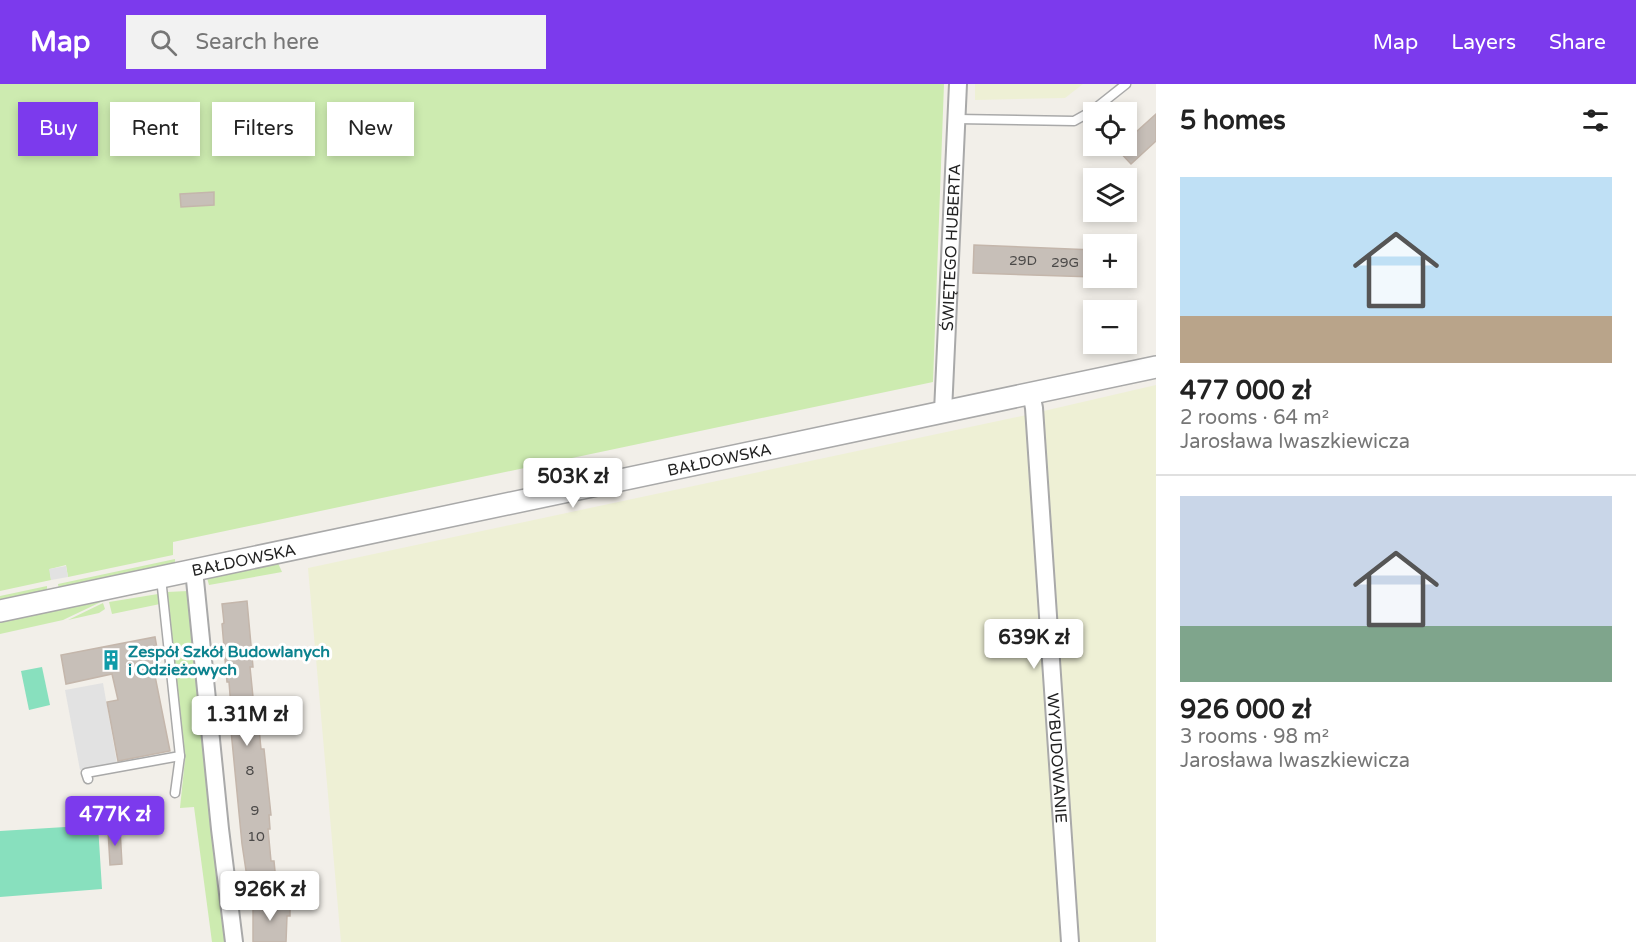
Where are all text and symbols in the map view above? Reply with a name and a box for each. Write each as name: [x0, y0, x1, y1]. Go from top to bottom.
search box: [126, 15, 546, 69]
text: Map: [30, 25, 90, 59]
icon: search: [147, 26, 180, 59]
text: Search here: [195, 29, 319, 55]
text: Map: [1373, 30, 1418, 55]
text: Layers: [1451, 30, 1516, 55]
text: Share: [1549, 30, 1606, 55]
chip: Buy: [18, 102, 98, 156]
chip: Rent: [110, 102, 200, 156]
chip: Filters: [212, 102, 315, 156]
chip: New: [327, 102, 414, 156]
map controls: [1083, 102, 1137, 354]
button: locate: [1083, 102, 1137, 156]
icon: filters: [1579, 104, 1612, 137]
text: 5 homes: [1180, 105, 1286, 136]
street label: ŚWIĘTEGO HUBERTA: [938, 163, 965, 331]
button: layers: [1083, 168, 1137, 222]
icon: home: [1342, 216, 1450, 324]
button: +: [1083, 234, 1137, 288]
house number: 29D: [1009, 252, 1037, 269]
house number: 29G: [1051, 254, 1079, 271]
button: −: [1083, 300, 1137, 354]
text: 477 000 zł: [1180, 375, 1311, 406]
text: 2 rooms · 64 m²: [1180, 406, 1329, 430]
text: Jarosława Iwaszkiewicza: [1180, 430, 1410, 454]
street label: BAŁDOWSKA: [666, 439, 773, 481]
pin: 503K zł: [518, 458, 628, 509]
text: 503K zł: [537, 465, 609, 489]
icon: home: [1342, 535, 1450, 643]
street label: BAŁDOWSKA: [190, 540, 298, 581]
pin: 639K zł: [979, 619, 1089, 670]
text: 639K zł: [998, 626, 1070, 650]
place label: Zespół Szkół Budowlanych i Odzieżowych: [128, 642, 330, 680]
building icon: Zespół Szkół Budowlanych i Odzieżowych: [99, 648, 123, 672]
street label: WYBUDOWANIE: [1042, 692, 1071, 824]
text: 926 000 zł: [1180, 694, 1311, 725]
pin: 1.31M zł: [185, 696, 309, 747]
text: 1.31M zł: [206, 703, 288, 727]
text: 3 rooms · 98 m²: [1180, 725, 1329, 749]
text: Jarosława Iwaszkiewicza: [1180, 749, 1410, 773]
house number: 8: [246, 762, 255, 779]
pin: 477K zł: [60, 796, 170, 847]
house number: 9: [251, 802, 259, 819]
text: 477K zł: [79, 803, 151, 827]
house number: 10: [247, 828, 265, 845]
pin: 926K zł: [215, 871, 325, 922]
text: 926K zł: [234, 878, 306, 902]

